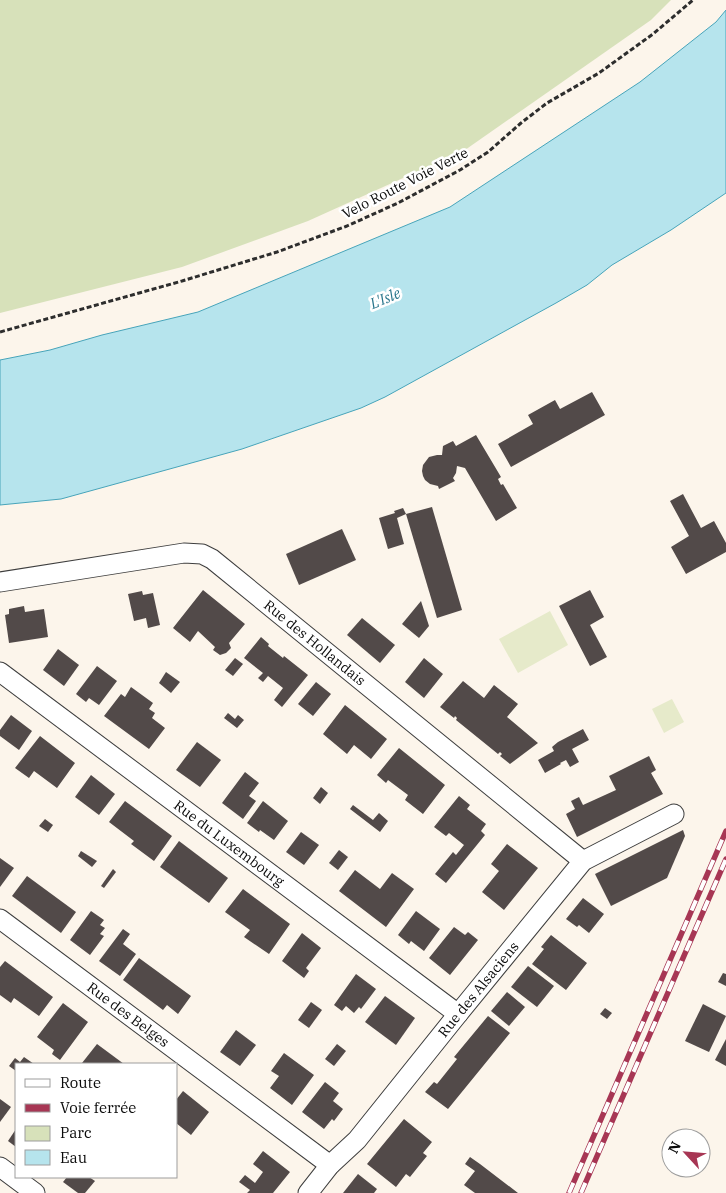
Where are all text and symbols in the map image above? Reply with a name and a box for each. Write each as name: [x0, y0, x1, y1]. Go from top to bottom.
street label: Velo Route Voie Verte: [339, 143, 471, 223]
water label: L'Isle: [366, 283, 403, 313]
street label: Rue des Hollandais: [260, 596, 370, 690]
street label: Rue du Luxembourg: [170, 796, 288, 890]
street label: Rue des Alsaciens: [434, 938, 523, 1041]
street label: Rue des Belges: [84, 978, 173, 1051]
legend: [15, 1063, 178, 1178]
text: Route: [60, 1073, 101, 1092]
text: Voie ferrée: [60, 1098, 136, 1117]
text: Parc: [60, 1123, 92, 1142]
north arrow: [661, 1128, 711, 1178]
text: N: [664, 1138, 685, 1156]
text: Eau: [60, 1148, 87, 1167]

